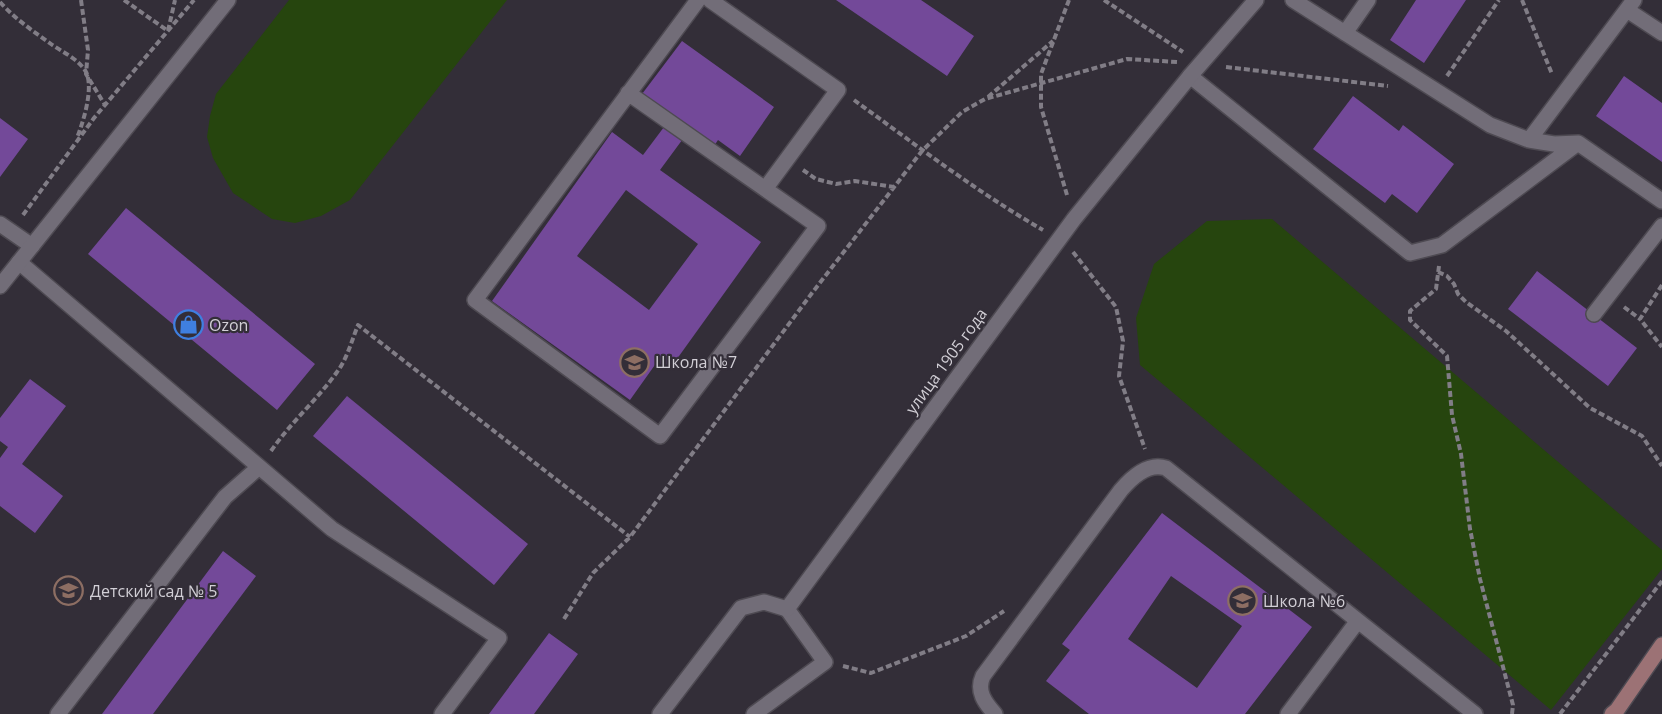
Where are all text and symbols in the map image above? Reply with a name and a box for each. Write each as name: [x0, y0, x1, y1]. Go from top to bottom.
street label: улица 1905 года: [900, 304, 992, 418]
shop icon: Ozon: [172, 309, 204, 341]
place label: Ozon: [209, 314, 248, 336]
school or university icon: Школа №7: [618, 346, 650, 378]
place label: Школа №7: [655, 351, 737, 373]
school or university icon: Детский сад № 5: [53, 575, 85, 607]
place label: Детский сад № 5: [90, 580, 217, 602]
school or university icon: Школа №6: [1226, 585, 1258, 617]
place label: Школа №6: [1263, 590, 1345, 612]

